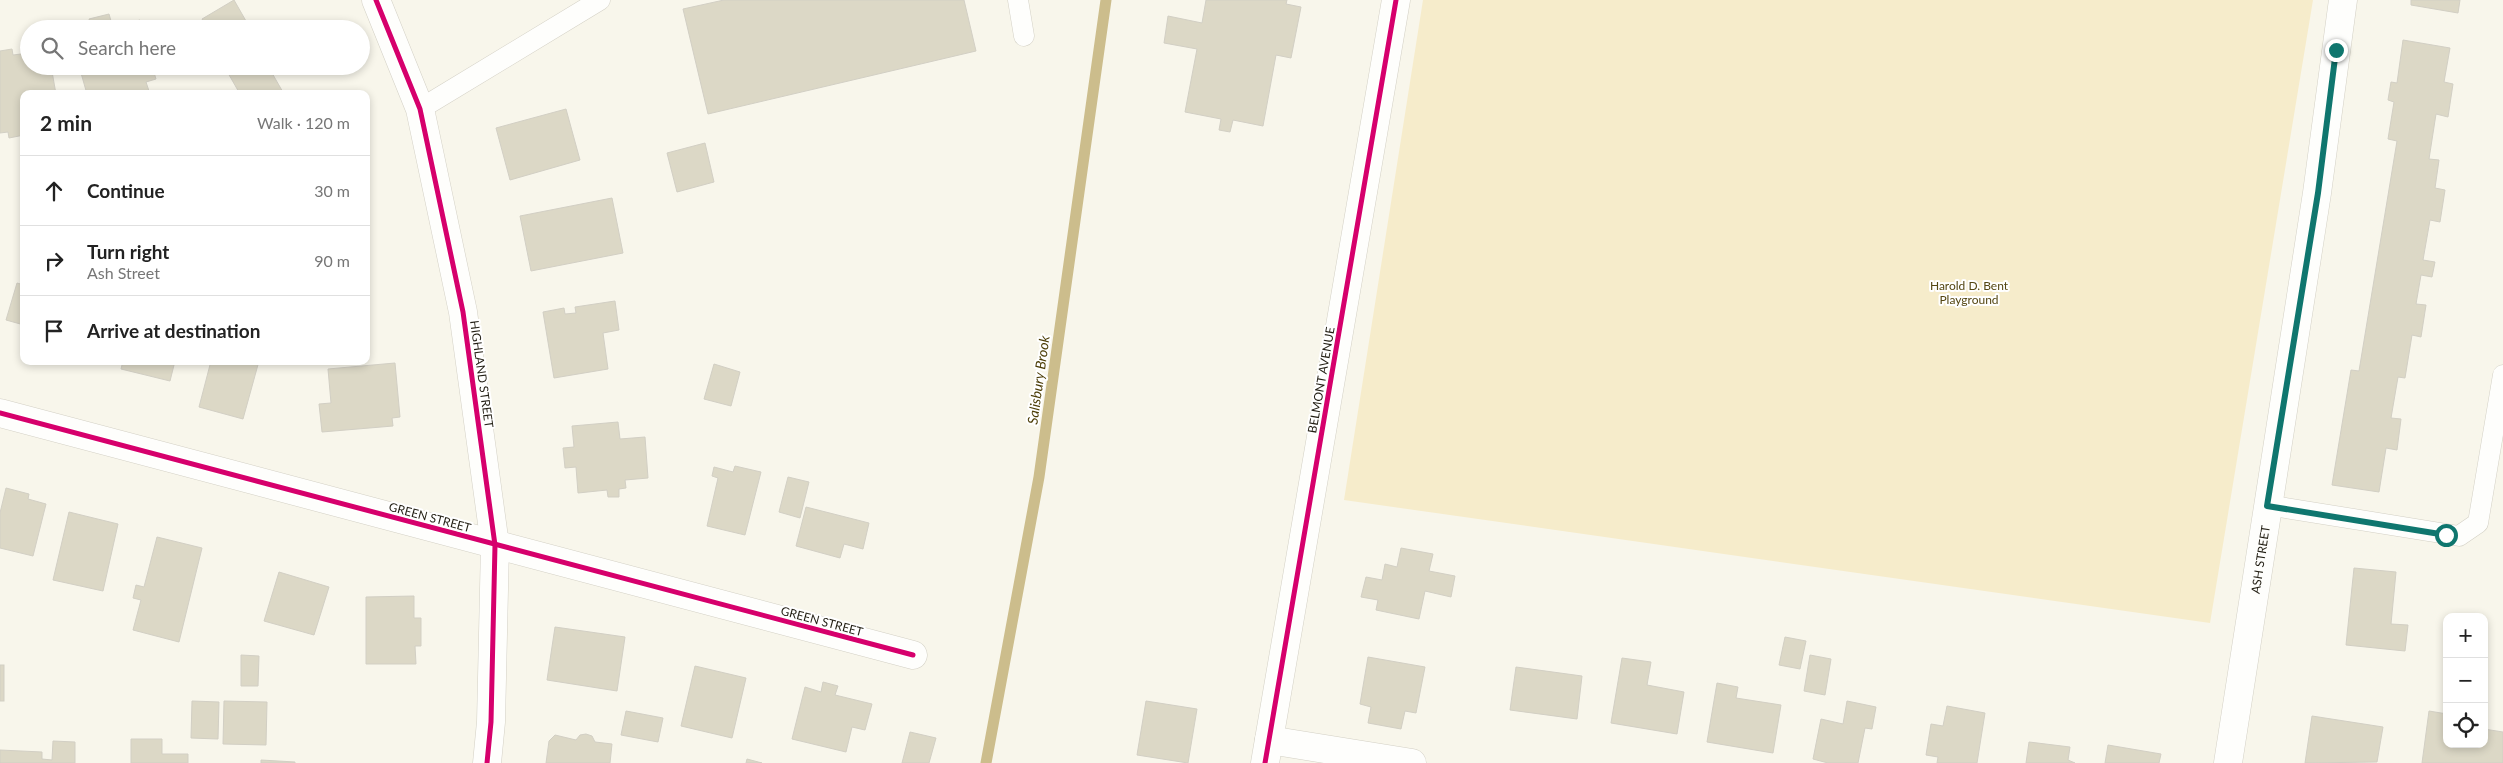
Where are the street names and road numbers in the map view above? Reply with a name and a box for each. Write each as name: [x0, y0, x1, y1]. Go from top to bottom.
street label: HIGHLAND STREET: [467, 319, 497, 429]
street label: BELMONT AVENUE: [1304, 326, 1338, 434]
street label: GREEN STREET: [387, 499, 473, 535]
street label: ASH STREET: [2247, 524, 2273, 595]
street label: GREEN STREET: [779, 603, 865, 639]

